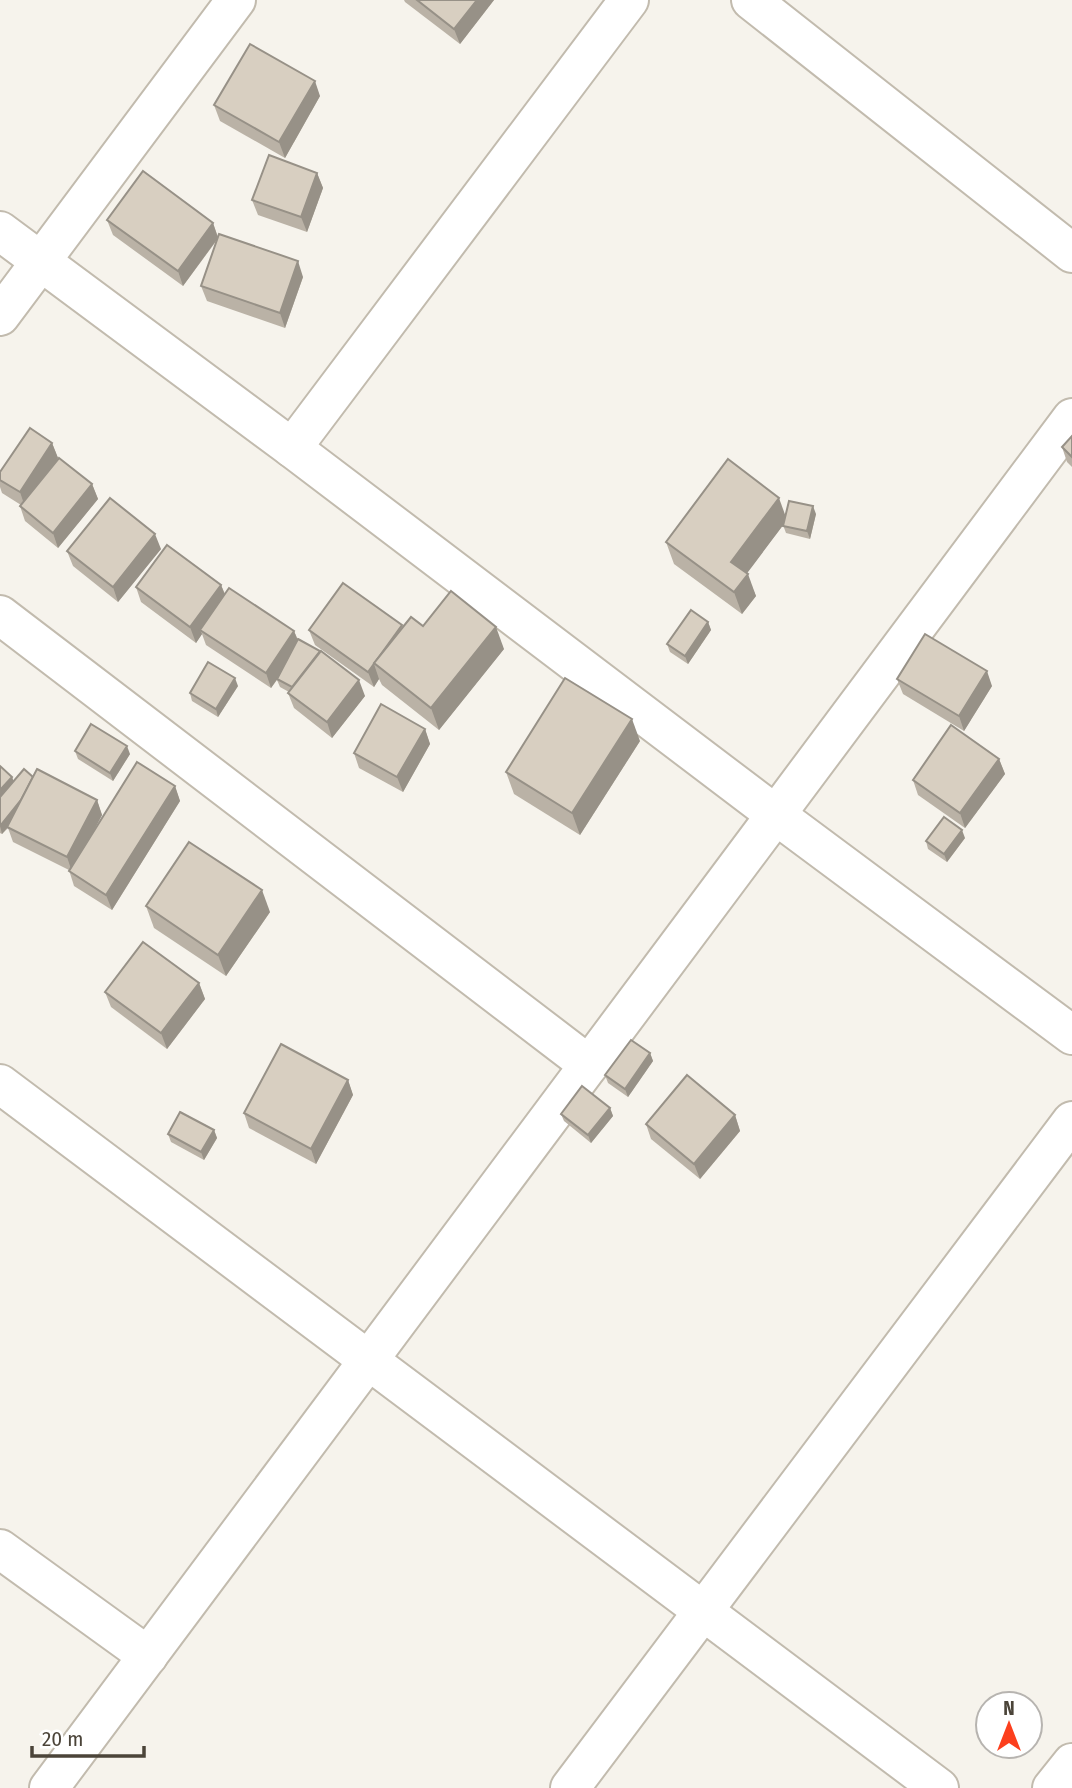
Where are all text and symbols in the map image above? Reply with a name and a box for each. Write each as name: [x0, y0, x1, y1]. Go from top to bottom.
north arrow: [974, 1690, 1044, 1760]
text: N: [1003, 1697, 1015, 1720]
scale bar: [32, 1714, 144, 1758]
text: 20 m: [42, 1726, 83, 1752]

